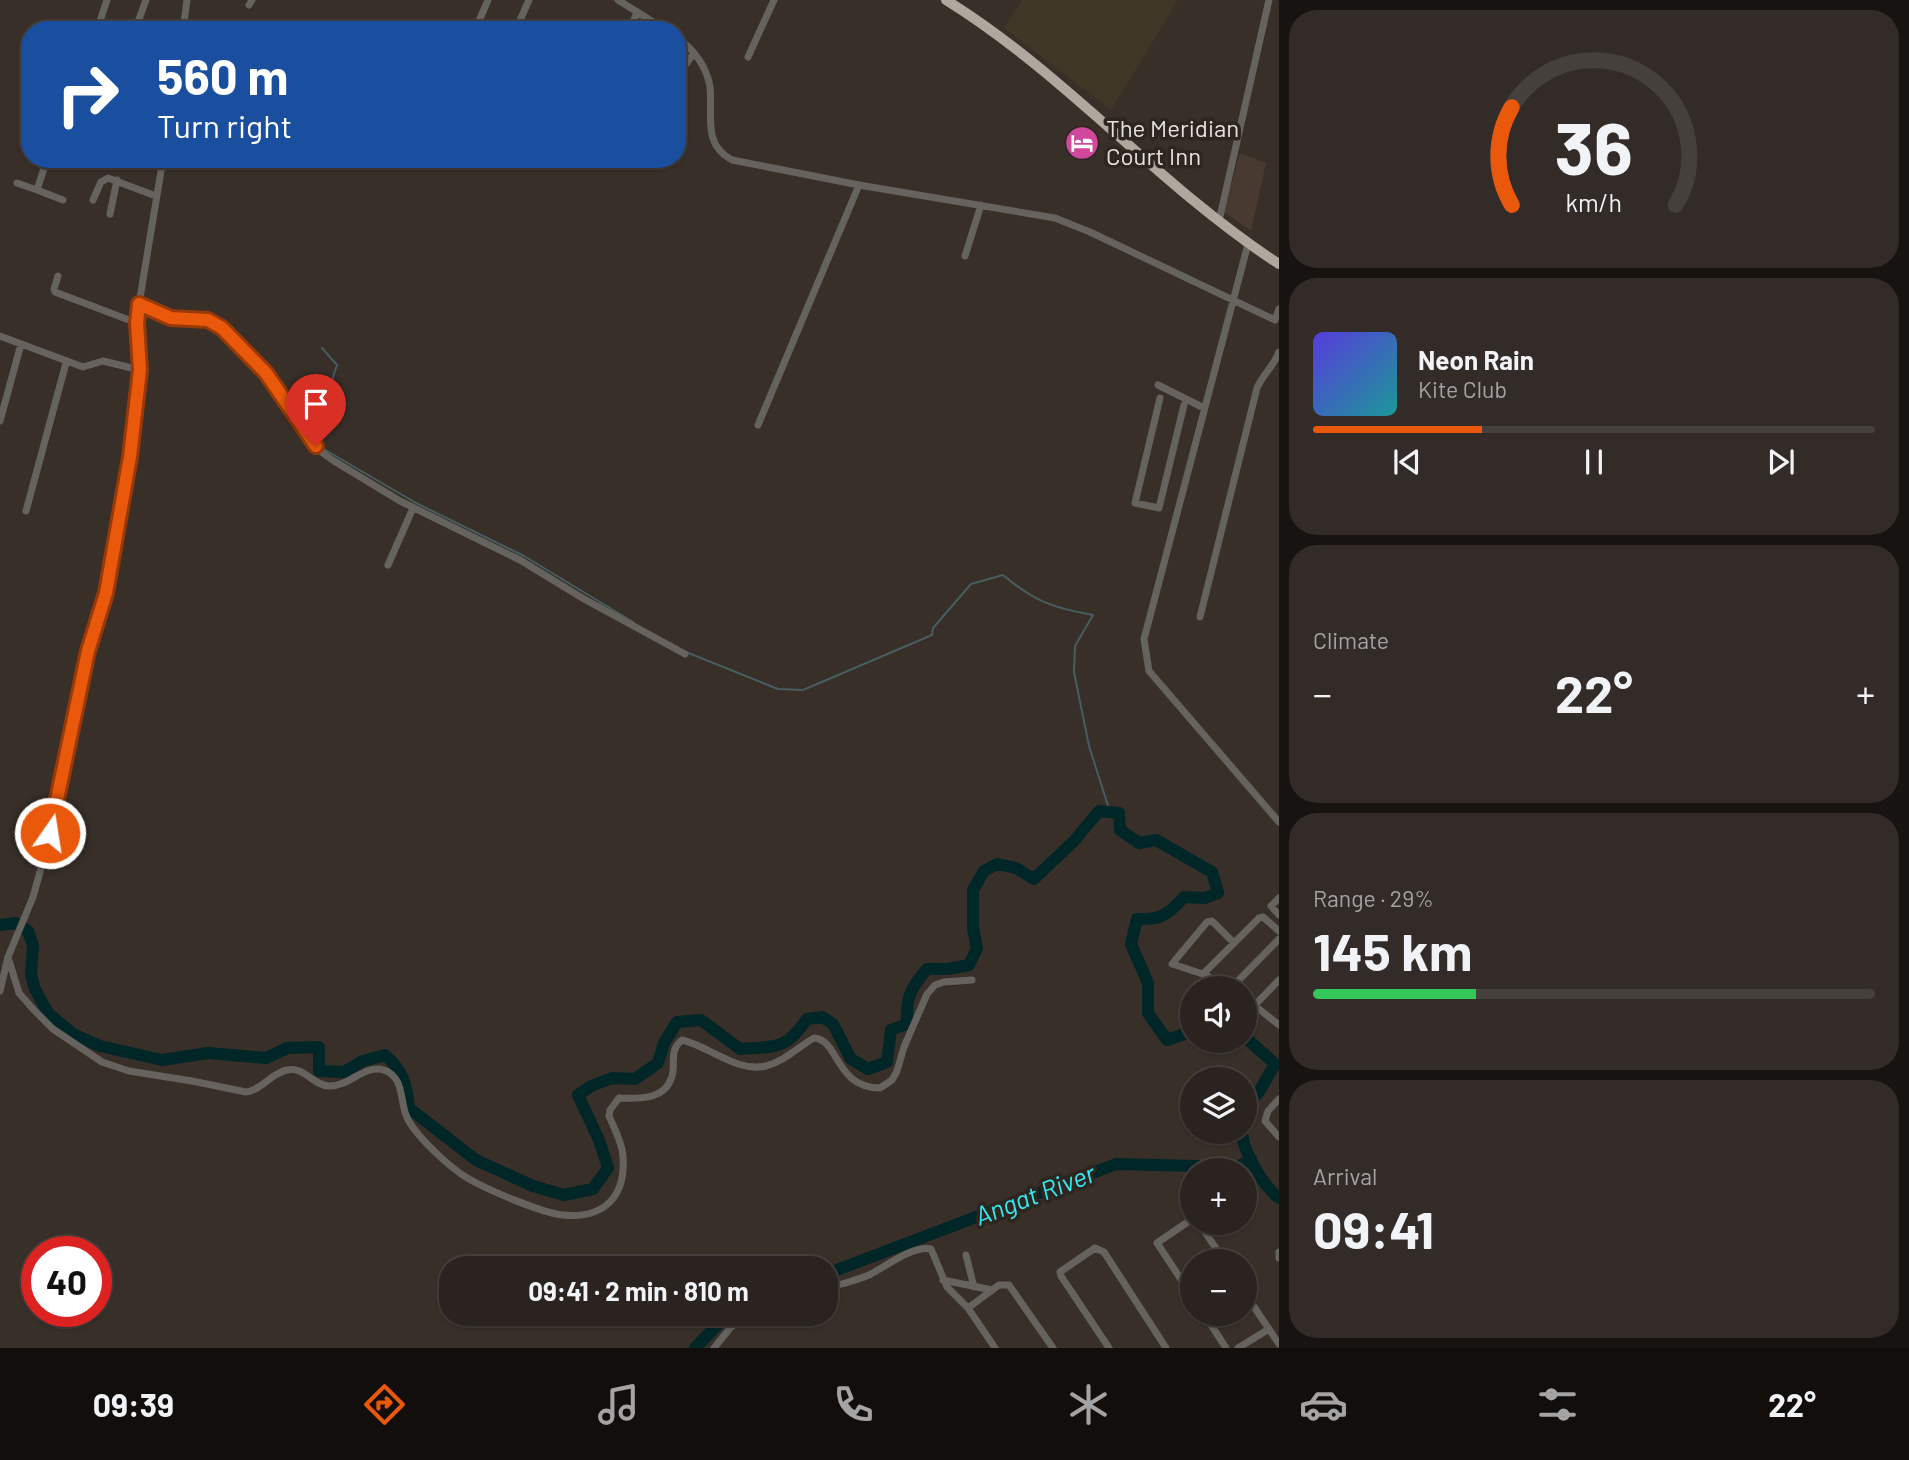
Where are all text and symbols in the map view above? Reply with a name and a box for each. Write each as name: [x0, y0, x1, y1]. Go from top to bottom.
text: 560 m: [157, 46, 288, 105]
icon: right: [42, 49, 133, 140]
text: 36: [1555, 102, 1633, 190]
text: Turn right: [157, 106, 292, 144]
place label: The Meridian Court Inn: [1106, 113, 1239, 170]
hotel icon: The Meridian Court Inn: [1063, 124, 1101, 162]
text: km/h: [1566, 187, 1622, 217]
text: Neon Rain: [1418, 344, 1534, 375]
pin: [286, 374, 346, 446]
text: Kite Club: [1418, 375, 1507, 403]
icon: arrive: [297, 385, 335, 423]
icon: previous: [1388, 443, 1426, 481]
icon: pause: [1575, 443, 1613, 481]
icon: next: [1762, 443, 1800, 481]
text: Climate: [1313, 626, 1389, 654]
text: 22°: [1555, 661, 1633, 723]
text: −: [1313, 670, 1332, 716]
text: +: [1856, 670, 1875, 716]
position arrow: [13, 796, 87, 870]
text: Range · 29%: [1313, 884, 1434, 912]
text: 145 km: [1313, 919, 1472, 981]
map controls: [1180, 976, 1257, 1326]
button: sound: [1180, 976, 1257, 1053]
button: layers: [1180, 1067, 1257, 1144]
water label: Angat River: [970, 1156, 1100, 1231]
button: +: [1180, 1158, 1257, 1235]
text: Arrival: [1313, 1162, 1377, 1190]
text: 09:41: [1313, 1197, 1434, 1259]
speed limit sign: 40: [21, 1236, 112, 1327]
button: −: [1180, 1249, 1257, 1326]
text: 09:41 · 2 min · 810 m: [528, 1275, 749, 1306]
icon: directions: [360, 1380, 409, 1429]
icon: music: [594, 1380, 643, 1429]
icon: phone: [829, 1380, 878, 1429]
icon: climate: [1064, 1380, 1113, 1429]
icon: car: [1299, 1380, 1348, 1429]
icon: filters: [1533, 1380, 1582, 1429]
text: 09:39: [93, 1385, 174, 1423]
text: 22°: [1768, 1385, 1816, 1423]

